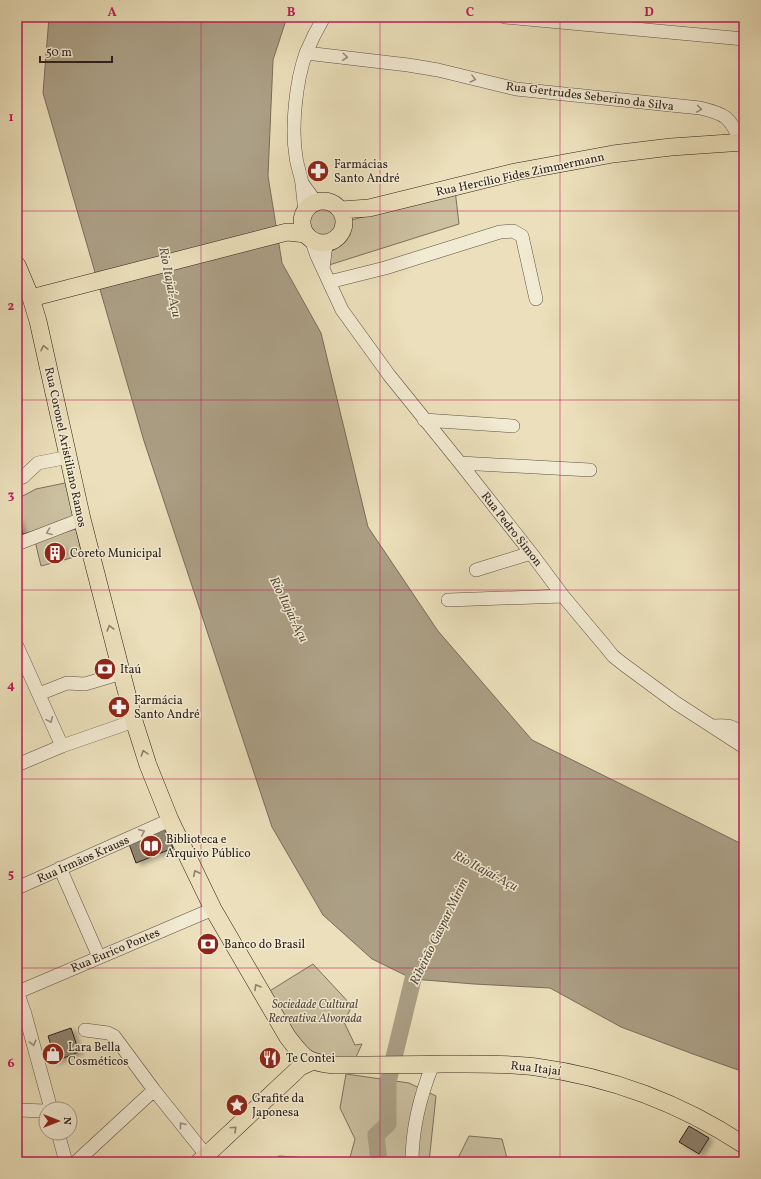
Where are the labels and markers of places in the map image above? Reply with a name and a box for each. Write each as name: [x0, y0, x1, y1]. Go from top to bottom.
place label: Farmácias Santo André: [334, 157, 400, 187]
pharmacy icon: Farmácias Santo André: [305, 158, 331, 184]
building icon: Coreto Municipal: [42, 540, 68, 566]
place label: Coreto Municipal: [70, 546, 162, 562]
bank icon: Itaú: [92, 656, 118, 682]
place label: Itaú: [120, 662, 141, 678]
place label: Farmácia Santo André: [134, 693, 200, 723]
pharmacy icon: Farmácia Santo André: [106, 694, 132, 720]
place label: Biblioteca e Arquivo Público: [166, 832, 251, 862]
library icon: Biblioteca e Arquivo Público: [138, 833, 164, 859]
bank icon: Banco do Brasil: [195, 931, 221, 957]
place label: Banco do Brasil: [224, 937, 306, 953]
place label: Lara Bella Cosméticos: [68, 1040, 128, 1070]
shop icon: Lara Bella Cosméticos: [40, 1041, 66, 1067]
restaurant icon: Te Contei: [257, 1045, 283, 1071]
place label: Te Contei: [286, 1051, 335, 1067]
place label: Grafite da Japonesa: [252, 1091, 304, 1121]
place icon: Grafite da Japonesa: [224, 1092, 250, 1118]

